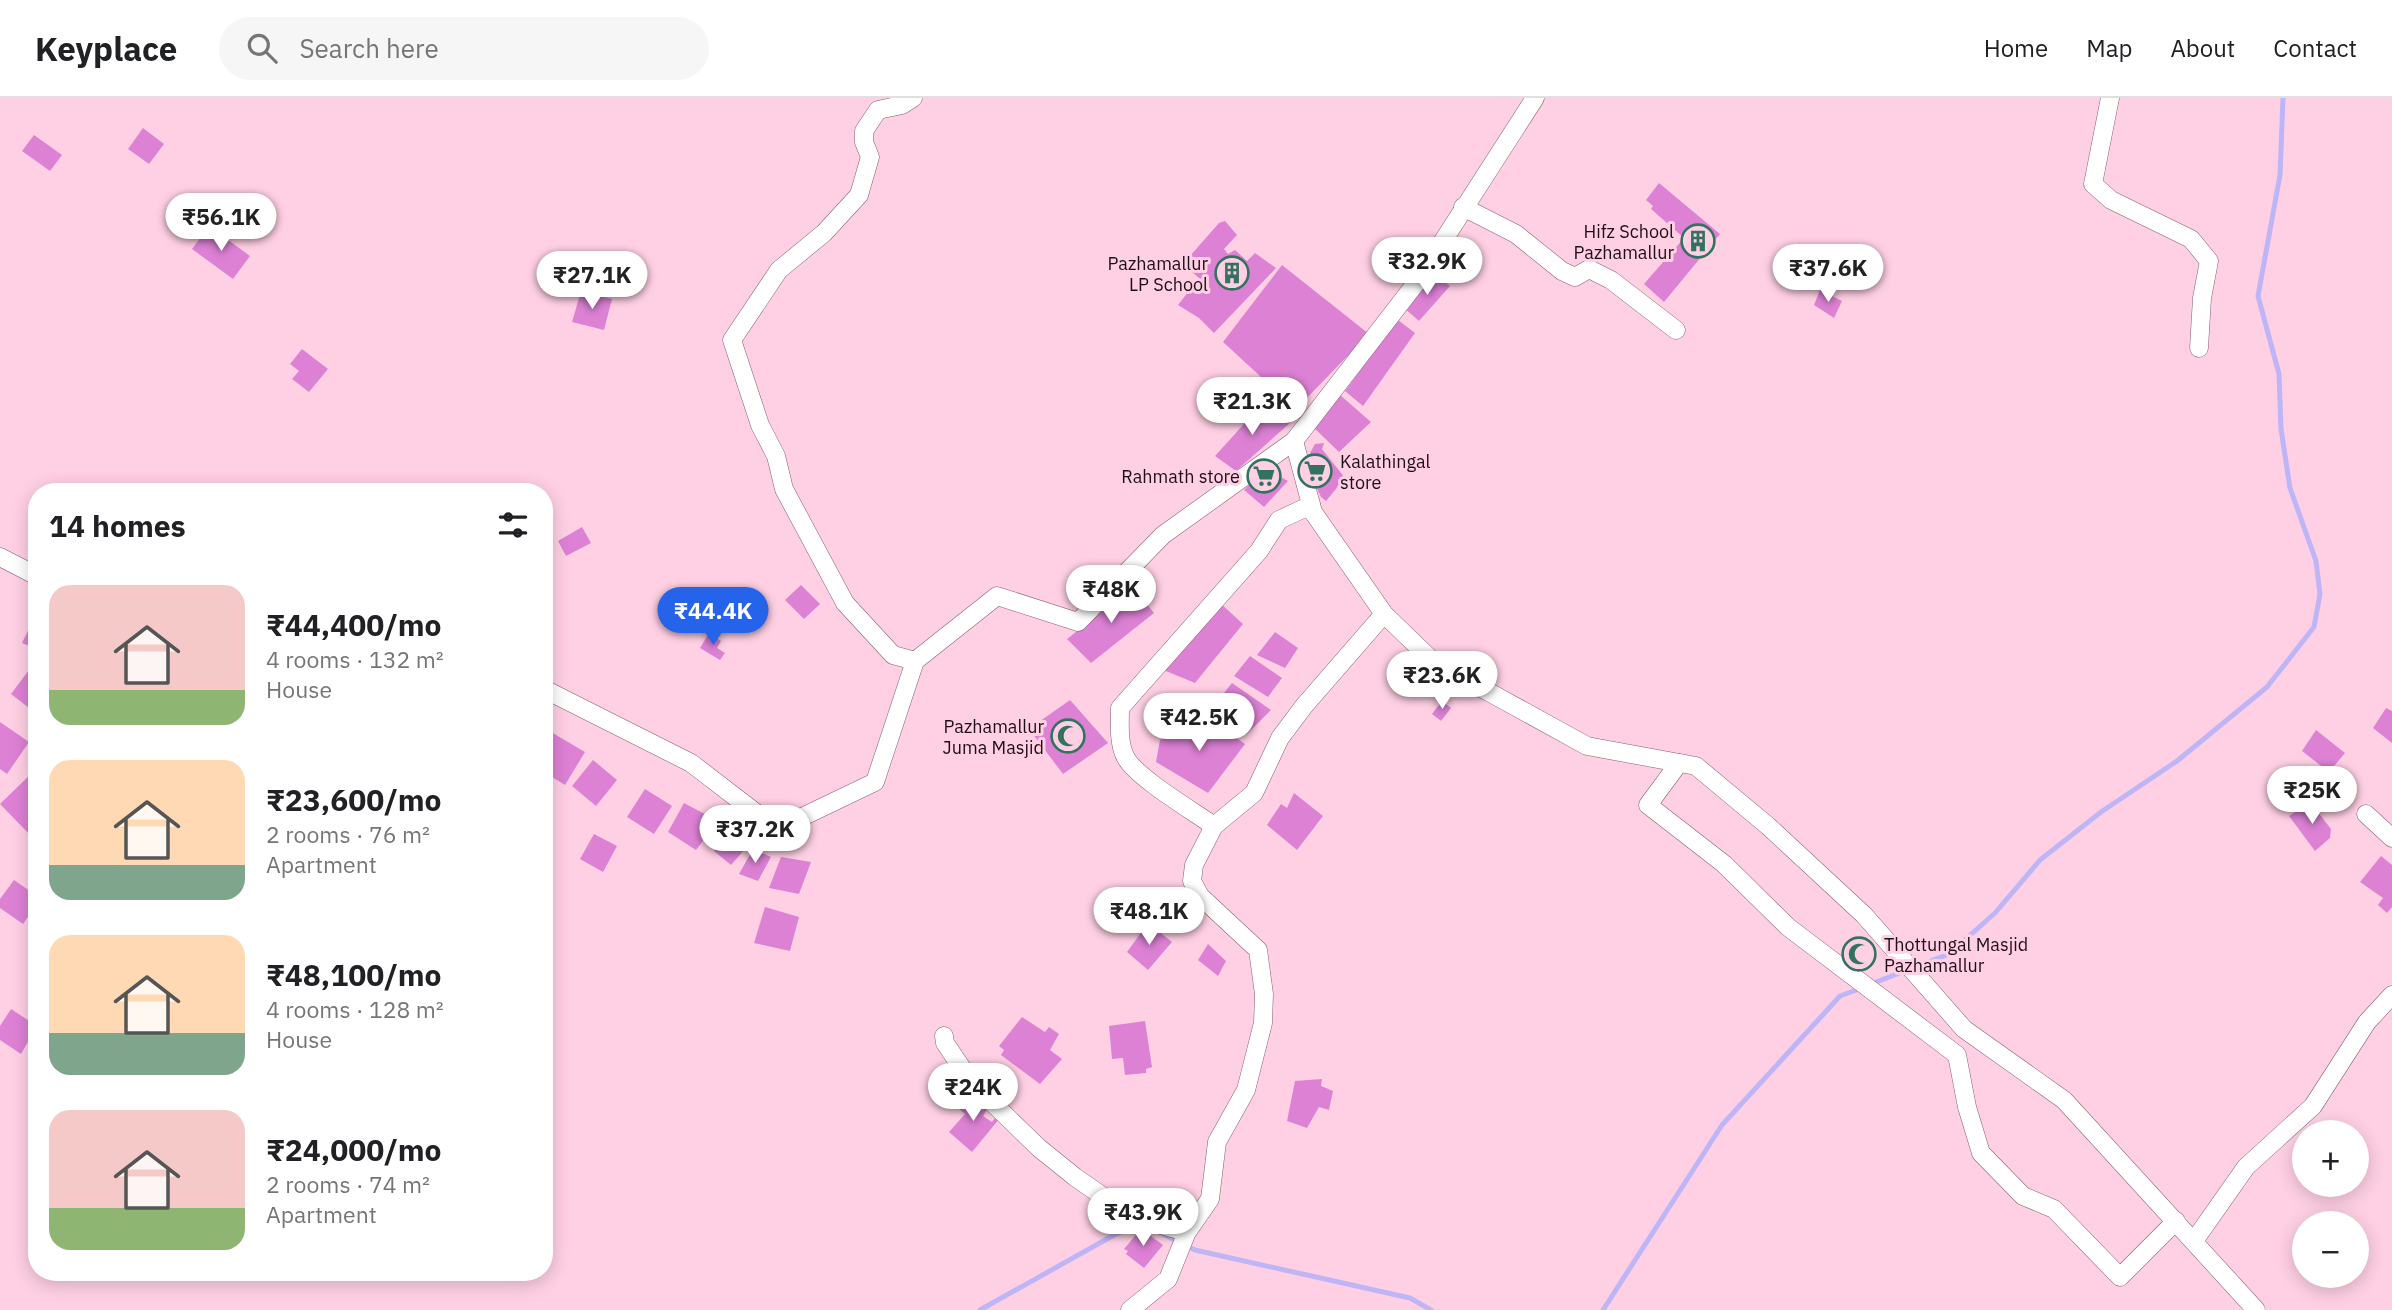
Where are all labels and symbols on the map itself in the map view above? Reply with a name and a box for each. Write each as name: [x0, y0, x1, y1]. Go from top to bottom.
pin: ₹56.1K: [164, 194, 278, 253]
place label: Hifz School Pazhamallur: [1574, 220, 1674, 264]
building icon: Hifz School Pazhamallur: [1679, 222, 1717, 260]
pin: ₹32.9K: [1370, 238, 1484, 297]
pin: ₹37.6K: [1771, 244, 1885, 304]
pin: ₹27.1K: [535, 252, 649, 311]
place label: Pazhamallur LP School: [1108, 252, 1208, 296]
building icon: Pazhamallur LP School: [1213, 254, 1251, 292]
pin: ₹21.3K: [1195, 378, 1309, 437]
place label: Kalathingal store: [1340, 450, 1431, 494]
supermarket icon: Kalathingal store: [1296, 452, 1334, 490]
supermarket icon: Rahmath store: [1245, 457, 1283, 495]
place label: Rahmath store: [1121, 465, 1240, 488]
pin: ₹48K: [1070, 566, 1152, 625]
pin: ₹44.4K: [656, 588, 770, 647]
pin: ₹23.6K: [1385, 652, 1499, 711]
pin: ₹42.5K: [1142, 694, 1256, 753]
place label: Pazhamallur Juma Masjid: [943, 715, 1044, 759]
mosque icon: Pazhamallur Juma Masjid: [1049, 717, 1087, 755]
pin: ₹25K: [2271, 766, 2353, 826]
pin: ₹37.2K: [698, 806, 812, 865]
pin: ₹48.1K: [1092, 888, 1206, 947]
place label: Thottungal Masjid Pazhamallur: [1884, 933, 2028, 977]
mosque icon: Thottungal Masjid Pazhamallur: [1840, 935, 1878, 973]
pin: ₹24K: [932, 1063, 1014, 1123]
pin: ₹43.9K: [1086, 1188, 1200, 1248]

